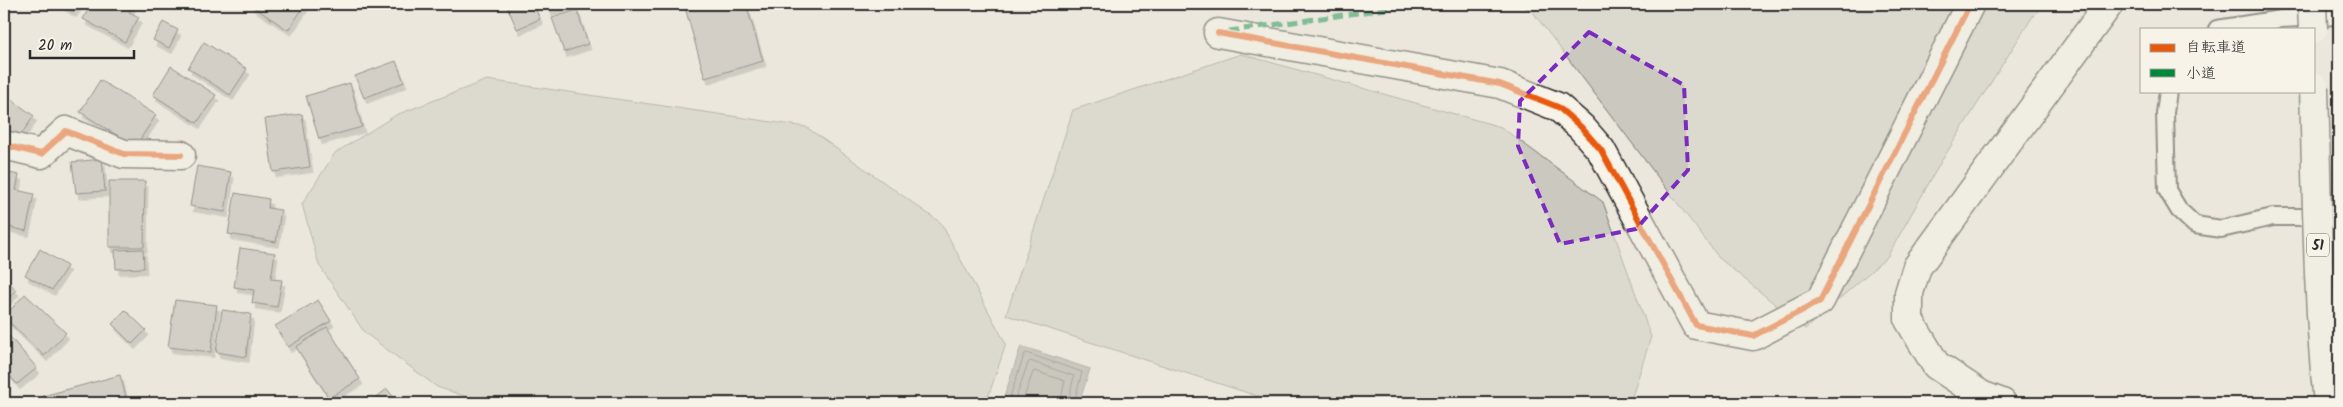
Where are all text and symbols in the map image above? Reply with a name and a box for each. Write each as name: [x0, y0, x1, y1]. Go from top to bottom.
scale bar: [30, 28, 134, 60]
legend: [2140, 28, 2316, 92]
text: 20 m: [38, 34, 72, 58]
text: 自転車道: [2186, 36, 2246, 60]
text: 小道: [2186, 62, 2216, 86]
road number: 51: [2307, 234, 2329, 256]

